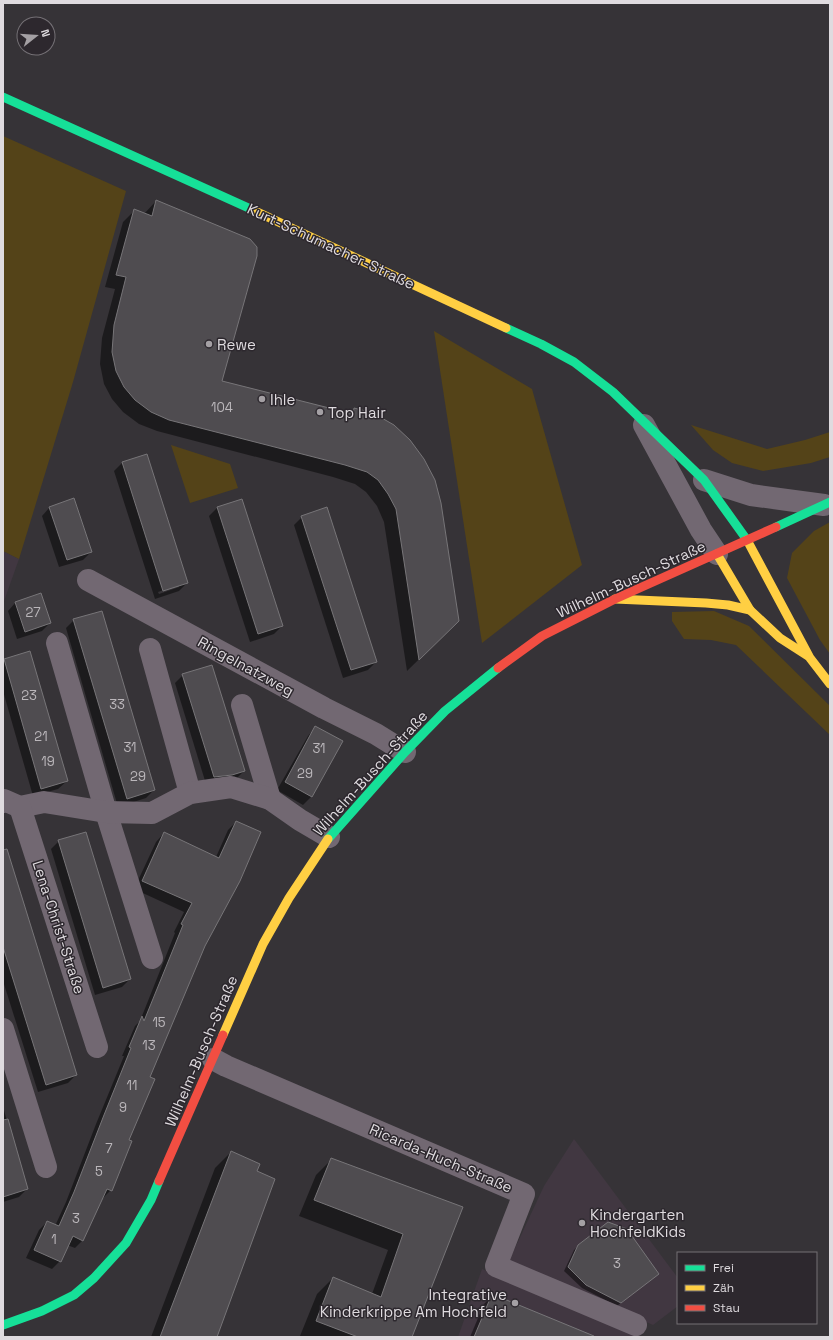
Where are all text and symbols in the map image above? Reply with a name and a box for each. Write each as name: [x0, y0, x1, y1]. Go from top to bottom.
north arrow: [16, 16, 56, 56]
text: N: [38, 28, 53, 39]
street label: Kurt-Schumacher-Straße: [244, 199, 418, 293]
place label: Rewe: [217, 335, 256, 354]
marker: Rewe: [204, 339, 214, 349]
place label: Ihle: [270, 390, 296, 409]
marker: Ihle: [257, 394, 267, 404]
house number: 104: [211, 399, 233, 416]
place label: Top Hair: [328, 403, 386, 422]
marker: Top Hair: [315, 407, 325, 417]
street label: Wilhelm-Busch-Straße: [553, 536, 709, 622]
house number: 27: [25, 604, 41, 621]
street label: Ringelnatzweg: [195, 632, 297, 700]
house number: 23: [21, 687, 37, 704]
house number: 33: [109, 696, 125, 713]
street label: Wilhelm-Busch-Straße: [309, 706, 431, 840]
house number: 21: [34, 728, 48, 745]
house number: 31: [123, 739, 137, 756]
house number: 31: [312, 740, 326, 757]
house number: 19: [41, 753, 55, 770]
house number: 29: [297, 765, 313, 782]
house number: 29: [130, 768, 146, 785]
street label: Lena-Christ-Straße: [28, 858, 90, 996]
street label: Wilhelm-Busch-Straße: [161, 972, 242, 1129]
house number: 15: [152, 1014, 166, 1031]
house number: 13: [142, 1037, 156, 1054]
house number: 11: [127, 1077, 137, 1094]
house number: 9: [119, 1099, 127, 1116]
street label: Ricarda-Huch-Straße: [367, 1119, 515, 1197]
house number: 7: [105, 1140, 113, 1157]
house number: 5: [95, 1163, 103, 1180]
place label: Kindergarten HochfeldKids: [590, 1205, 686, 1241]
house number: 3: [72, 1210, 80, 1227]
marker: Kindergarten HochfeldKids: [577, 1218, 587, 1228]
house number: 1: [51, 1231, 57, 1248]
legend: [677, 1252, 817, 1324]
house number: 3: [613, 1255, 621, 1272]
text: Frei: [713, 1260, 734, 1276]
text: Zäh: [713, 1280, 734, 1296]
place label: Integrative Kinderkrippe Am Hochfeld: [320, 1285, 507, 1321]
marker: Integrative Kinderkrippe Am Hochfeld: [510, 1298, 520, 1308]
text: Stau: [713, 1300, 740, 1316]

